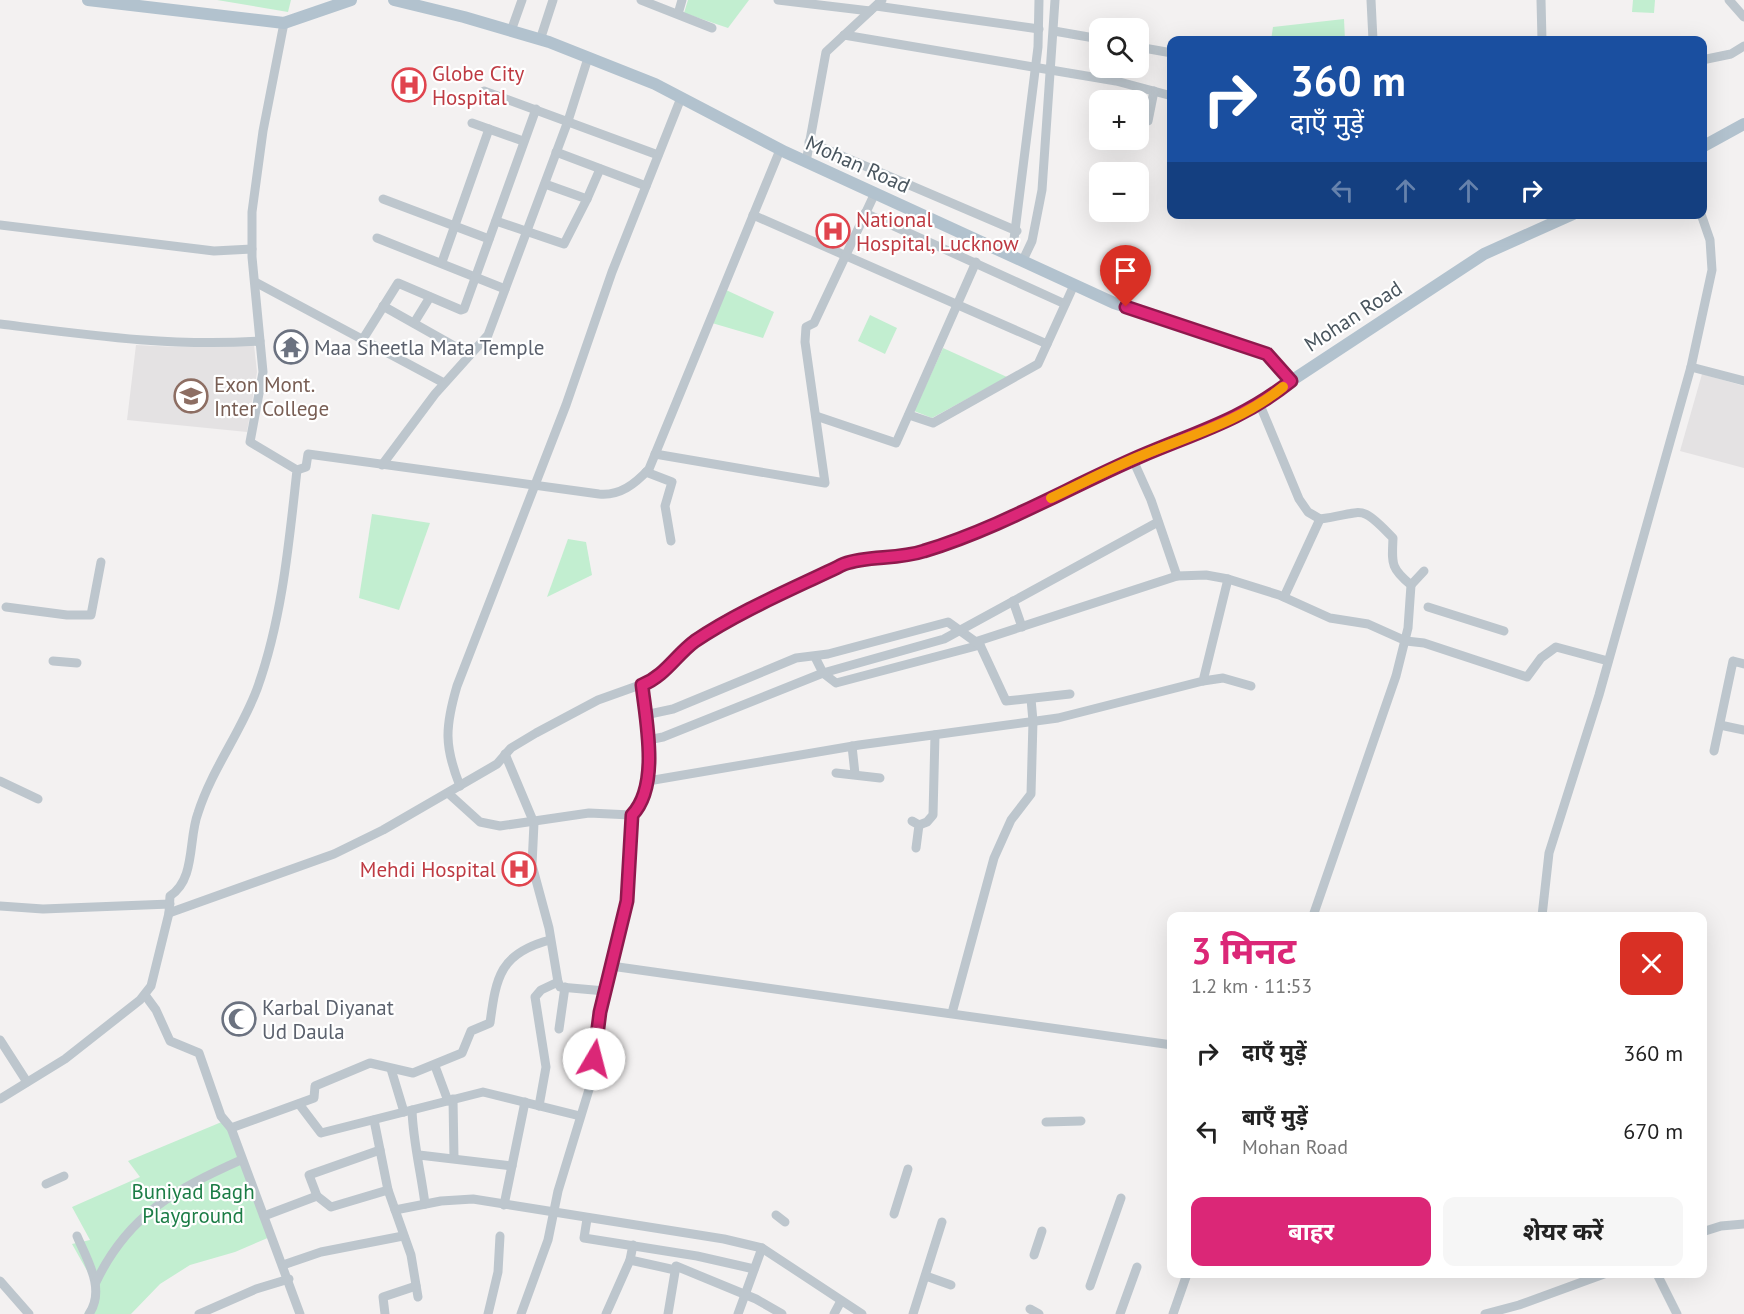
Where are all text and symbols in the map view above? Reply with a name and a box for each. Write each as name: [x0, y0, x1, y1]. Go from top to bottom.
map controls: [1089, 18, 1149, 222]
button: search: [1089, 18, 1149, 78]
text: 360 m: [1290, 53, 1406, 108]
place label: Globe City Hospital: [432, 60, 525, 111]
icon: right: [1191, 60, 1269, 138]
hospital icon: Globe City Hospital: [391, 67, 427, 103]
button: +: [1089, 90, 1149, 150]
text: दाएँ मुड़ें: [1290, 106, 1364, 140]
street label: Mohan Road: [802, 129, 914, 199]
button: −: [1089, 162, 1149, 222]
icon: left: [1326, 174, 1359, 207]
icon: ahead: [1389, 174, 1422, 207]
icon: ahead: [1452, 174, 1485, 207]
icon: right: [1515, 174, 1548, 207]
place label: National Hospital, Lucknow: [856, 206, 1019, 257]
hospital icon: National Hospital, Lucknow: [815, 213, 851, 249]
pin: [1100, 245, 1151, 307]
icon: arrive: [1109, 254, 1142, 287]
street label: Mohan Road: [1299, 274, 1407, 358]
temple icon: Maa Sheetla Mata Temple: [273, 329, 309, 365]
place label: Maa Sheetla Mata Temple: [314, 334, 544, 361]
place label: Exon Mont. Inter College: [214, 371, 329, 422]
school or university icon: Exon Mont. Inter College: [173, 378, 209, 414]
hospital icon: Mehdi Hospital: [501, 851, 537, 887]
place label: Mehdi Hospital: [360, 856, 496, 883]
text: 3 मिनट: [1191, 927, 1296, 974]
button: close: [1620, 932, 1683, 995]
text: 1.2 km · 11:53: [1191, 973, 1312, 999]
place label: Karbal Diyanat Ud Daula: [262, 994, 394, 1045]
mosque icon: Karbal Diyanat Ud Daula: [221, 1001, 257, 1037]
position arrow: [562, 1027, 626, 1091]
icon: right: [1191, 1037, 1224, 1070]
text: दाएँ मुड़ें: [1242, 1038, 1307, 1066]
text: 360 m: [1623, 1039, 1683, 1067]
text: बाएँ मुड़ें: [1242, 1103, 1308, 1131]
icon: left: [1191, 1115, 1224, 1148]
text: 670 m: [1623, 1117, 1683, 1145]
text: Mohan Road: [1242, 1134, 1348, 1160]
park label: Buniyad Bagh Playground: [131, 1178, 255, 1229]
button: बाहर: [1191, 1197, 1431, 1266]
button: शेयर करें: [1443, 1197, 1683, 1266]

